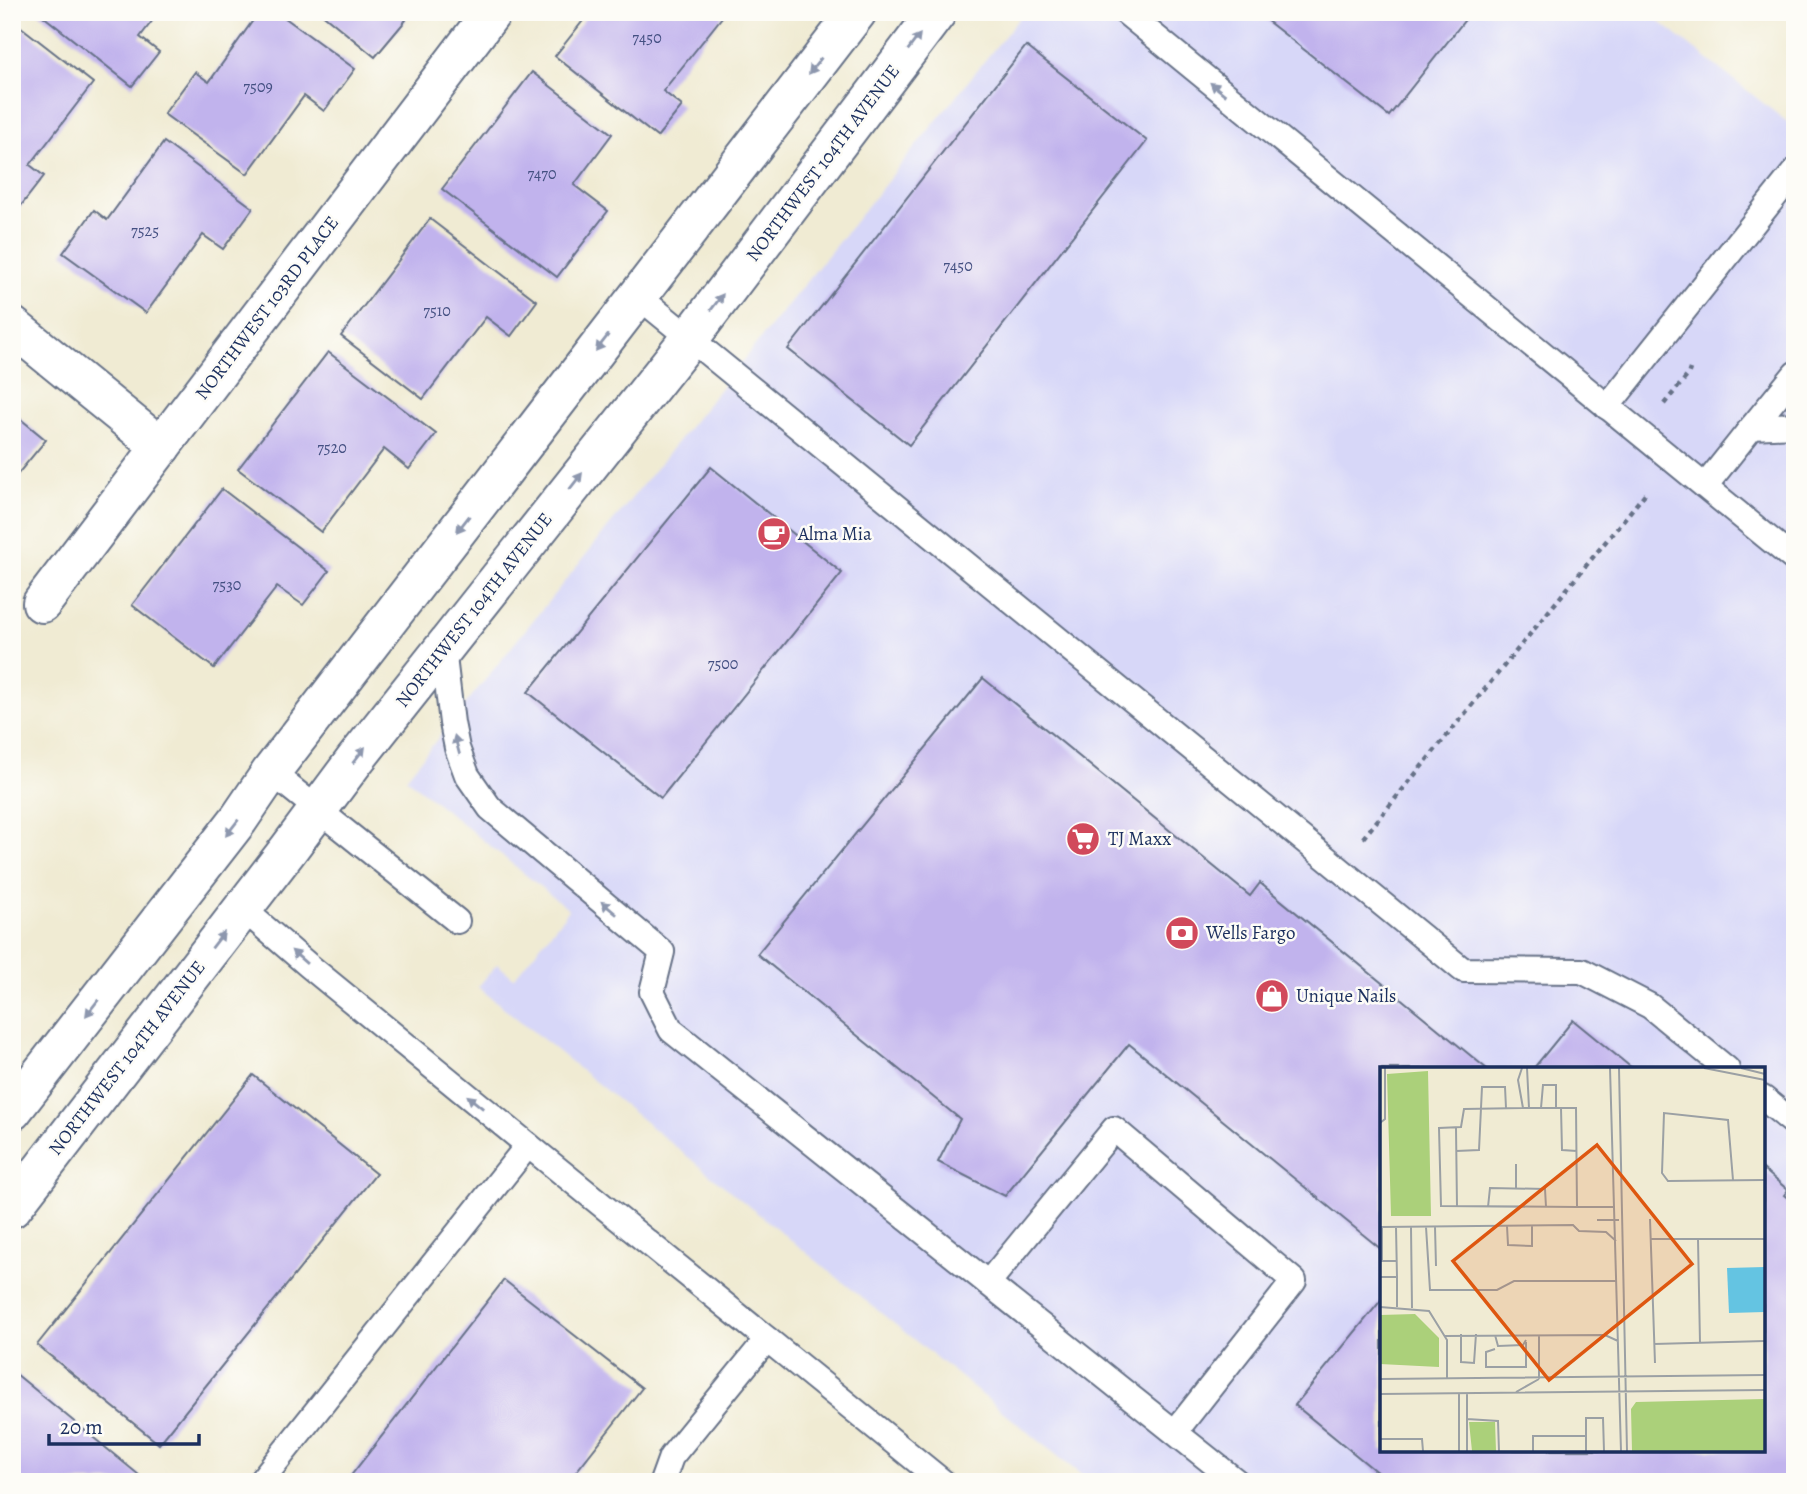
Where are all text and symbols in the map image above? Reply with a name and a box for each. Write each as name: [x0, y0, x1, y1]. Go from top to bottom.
house number: 7450: [632, 27, 662, 49]
one-way arrow: [906, 34, 921, 52]
one-way arrow: [808, 57, 823, 75]
street label: NORTHWEST 104TH AVENUE: [740, 59, 906, 267]
house number: 7509: [243, 76, 273, 98]
one-way arrow: [1210, 82, 1227, 97]
house number: 7470: [527, 163, 557, 185]
street label: NORTHWEST 103RD PLACE: [189, 211, 345, 405]
house number: 7525: [131, 220, 159, 242]
house number: 7450: [943, 255, 973, 277]
one-way arrow: [710, 293, 724, 311]
house number: 7510: [423, 300, 451, 322]
one-way arrow: [594, 334, 609, 352]
house number: 7520: [317, 437, 347, 459]
one-way arrow: [569, 472, 584, 490]
street label: NORTHWEST 104TH AVENUE: [390, 507, 558, 713]
one-way arrow: [455, 514, 470, 532]
cafe icon: Alma Mia: [755, 515, 793, 553]
place label: Alma Mia: [797, 521, 872, 547]
house number: 7530: [213, 574, 241, 596]
house number: 7500: [708, 653, 738, 675]
one-way arrow: [452, 734, 462, 755]
one-way arrow: [352, 746, 367, 764]
one-way arrow: [225, 819, 239, 837]
supermarket icon: TJ Maxx: [1064, 820, 1102, 858]
place label: TJ Maxx: [1108, 826, 1171, 852]
one-way arrow: [601, 901, 618, 916]
bank icon: Wells Fargo: [1163, 914, 1201, 952]
place label: Wells Fargo: [1205, 920, 1296, 946]
one-way arrow: [211, 931, 225, 949]
one-way arrow: [291, 950, 308, 965]
street label: NORTHWEST 104TH AVENUE: [43, 955, 211, 1161]
shop icon: Unique Nails: [1253, 977, 1291, 1015]
place label: Unique Nails: [1296, 983, 1396, 1009]
one-way arrow: [86, 999, 100, 1017]
inset map: [1380, 1067, 1765, 1452]
one-way arrow: [467, 1094, 485, 1109]
scale bar: [49, 1403, 200, 1447]
text: 20 m: [60, 1413, 103, 1441]

